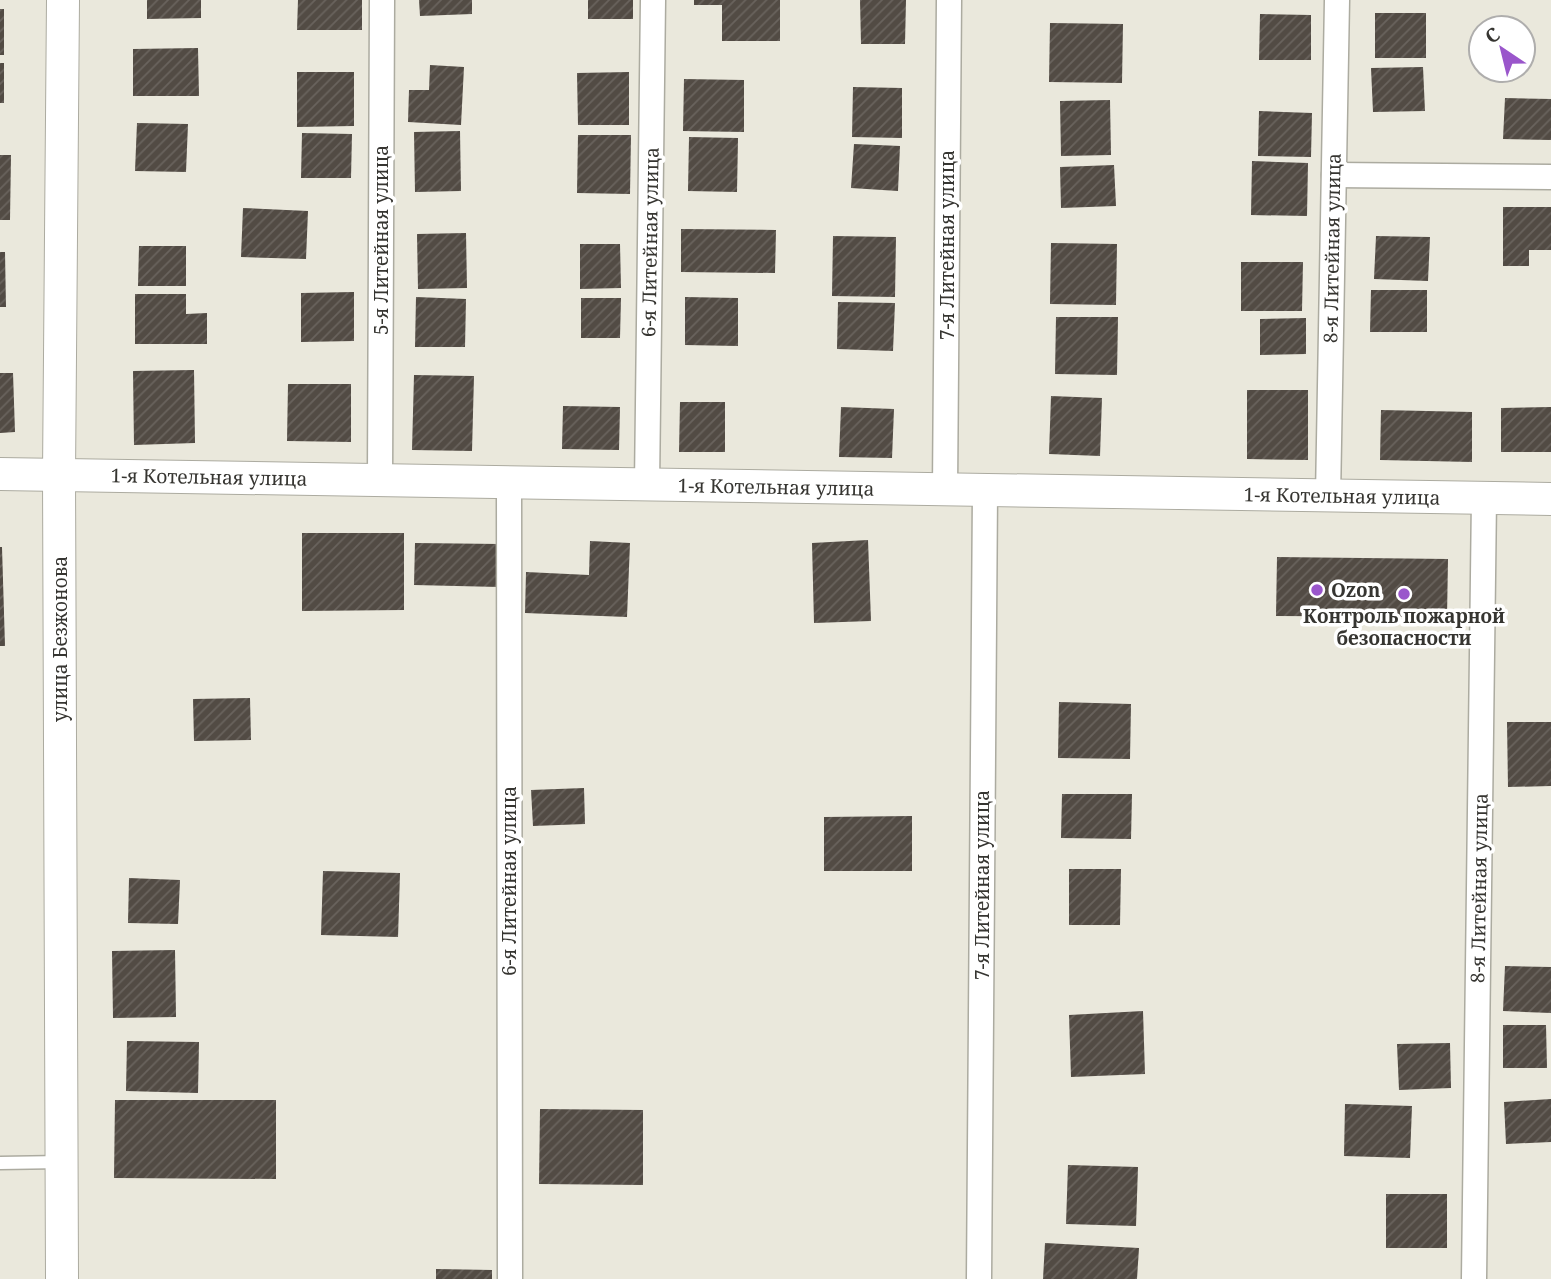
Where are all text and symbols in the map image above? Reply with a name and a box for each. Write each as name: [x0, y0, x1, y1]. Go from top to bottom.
north arrow: [1467, 14, 1537, 84]
text: С: [1480, 21, 1505, 49]
street label: 5-я Литейная улица: [368, 145, 394, 335]
street label: 6-я Литейная улица: [635, 147, 665, 337]
street label: 7-я Литейная улица: [934, 150, 960, 340]
street label: 8-я Литейная улица: [1317, 153, 1347, 343]
street label: 1-я Котельная улица: [110, 462, 308, 492]
street label: 1-я Котельная улица: [677, 472, 875, 502]
street label: 1-я Котельная улица: [1243, 481, 1441, 511]
street label: улица Безжонова: [47, 556, 73, 722]
place label: Ozon: [1331, 577, 1381, 603]
marker: Ozon: [1309, 582, 1325, 598]
marker: Контроль пожарной безопасности: [1396, 586, 1412, 602]
place label: Контроль пожарной безопасности: [1303, 603, 1505, 651]
street label: 6-я Литейная улица: [496, 786, 522, 976]
street label: 7-я Литейная улица: [969, 790, 995, 980]
street label: 8-я Литейная улица: [1464, 793, 1494, 983]

